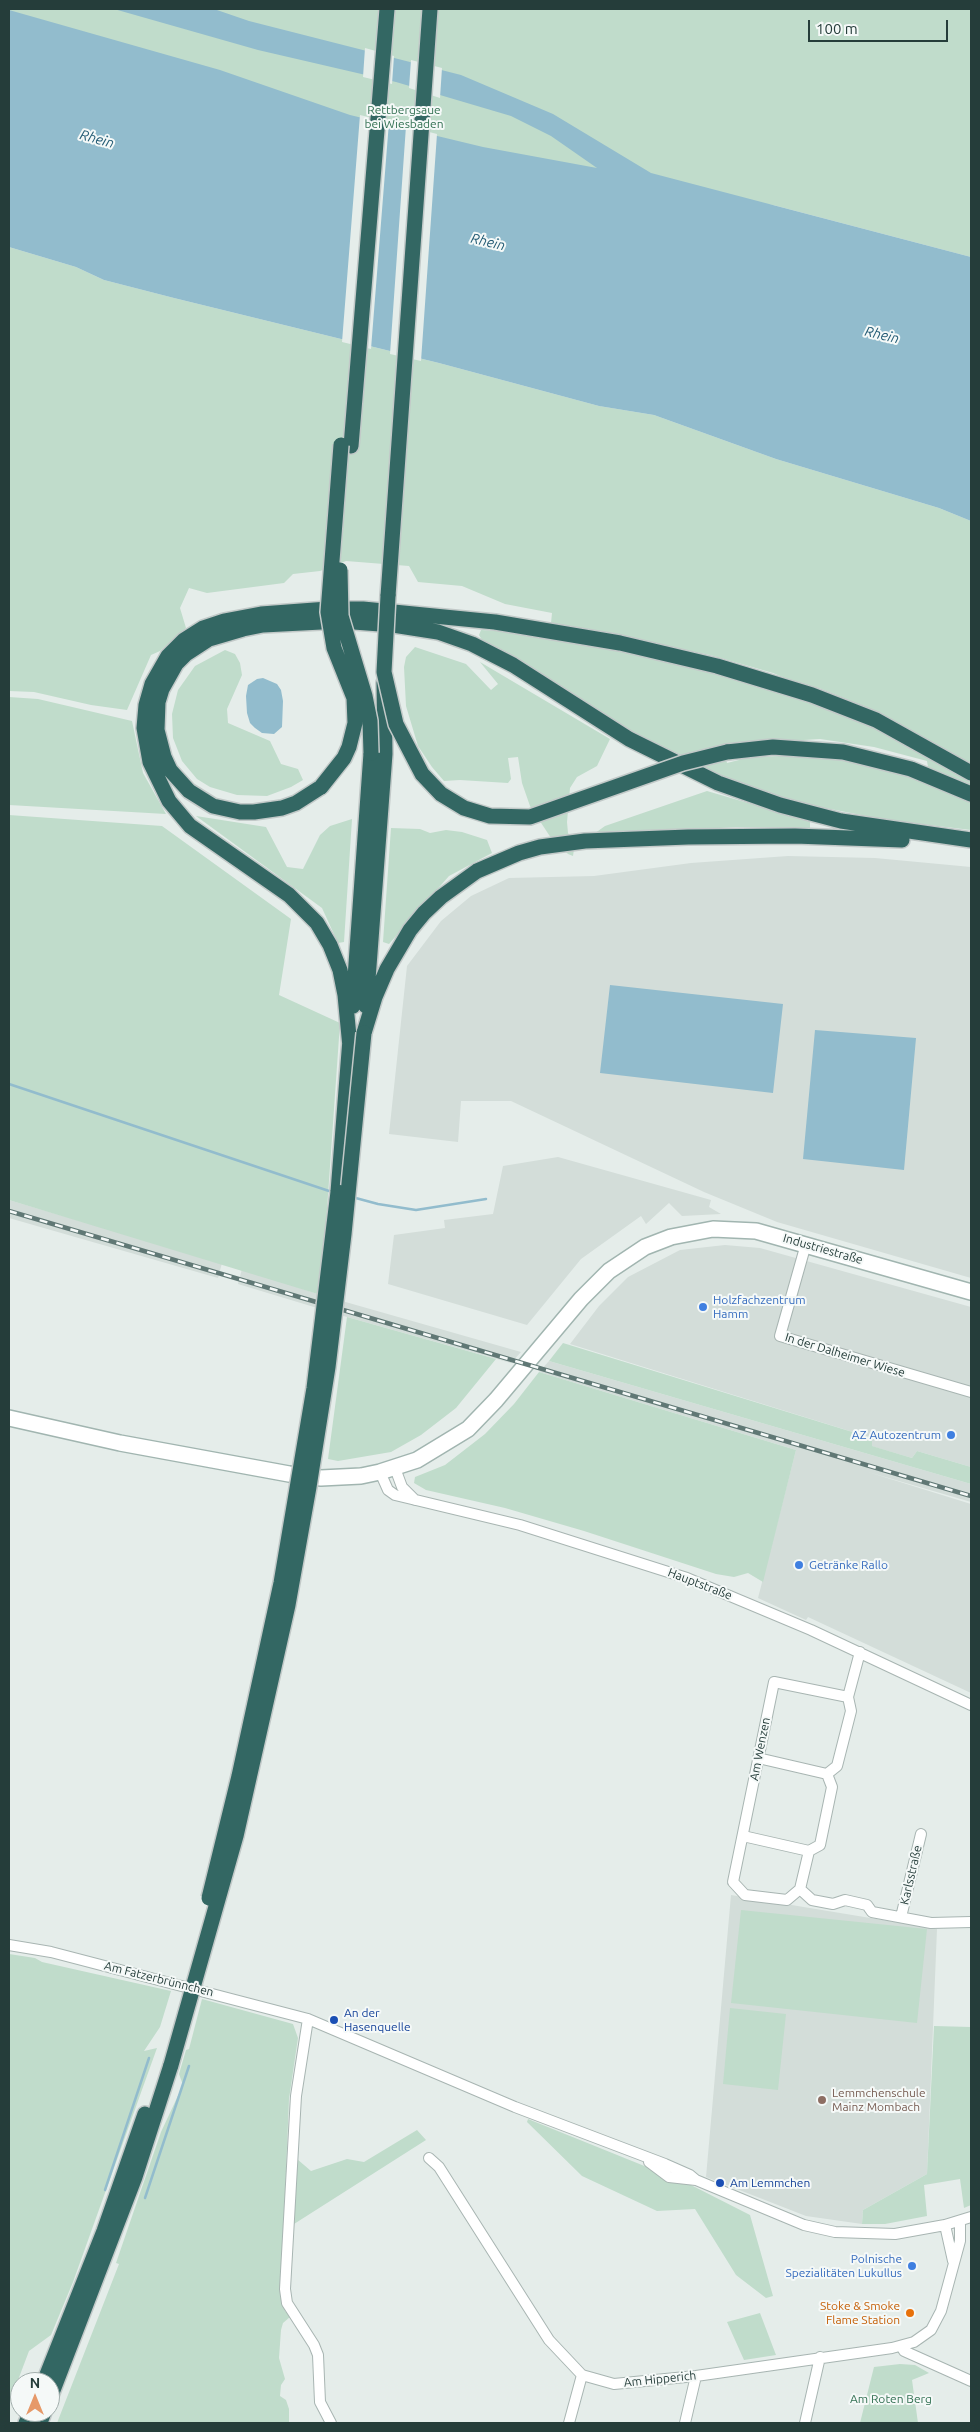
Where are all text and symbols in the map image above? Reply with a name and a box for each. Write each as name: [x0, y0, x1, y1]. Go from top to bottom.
scale bar: [810, 10, 950, 42]
text: 100 m: [816, 20, 858, 37]
park label: Rettbergsaue bei Wiesbaden: [364, 103, 444, 131]
water label: Rhein: [78, 126, 116, 152]
water label: Rhein: [469, 230, 507, 254]
water label: Rhein: [863, 323, 901, 347]
street label: Industriestraße: [781, 1231, 865, 1267]
place label: Holzfachzentrum Hamm: [713, 1293, 806, 1321]
marker: Holzfachzentrum Hamm: [697, 1301, 709, 1313]
street label: In der Dalheimer Wiese: [783, 1330, 907, 1380]
place label: AZ Autozentrum: [852, 1428, 941, 1442]
marker: AZ Autozentrum: [945, 1429, 957, 1441]
place label: Getränke Rallo: [809, 1558, 888, 1572]
marker: Getränke Rallo: [793, 1559, 805, 1571]
street label: Hauptstraße: [666, 1565, 734, 1603]
street label: Am Wenzen: [747, 1716, 773, 1782]
street label: Karlsstraße: [897, 1844, 925, 1906]
street label: Am Fatzerbrünnchen: [103, 1958, 215, 2000]
place label: An der Hasenquelle: [344, 2006, 411, 2034]
marker: An der Hasenquelle: [328, 2014, 340, 2026]
place label: Lemmchenschule Mainz Mombach: [832, 2086, 926, 2114]
marker: Lemmchenschule Mainz Mombach: [816, 2094, 828, 2106]
place label: Am Lemmchen: [730, 2176, 810, 2190]
marker: Am Lemmchen: [714, 2177, 726, 2189]
place label: Polnische Spezialitäten Lukullus: [785, 2252, 902, 2280]
marker: Polnische Spezialitäten Lukullus: [906, 2260, 918, 2272]
place label: Stoke & Smoke Flame Station: [820, 2299, 900, 2327]
marker: Stoke & Smoke Flame Station: [904, 2307, 916, 2319]
street label: Am Hipperich: [623, 2368, 697, 2390]
north arrow: [10, 2372, 60, 2422]
text: N: [30, 2375, 40, 2391]
park label: Am Roten Berg: [850, 2392, 932, 2406]

